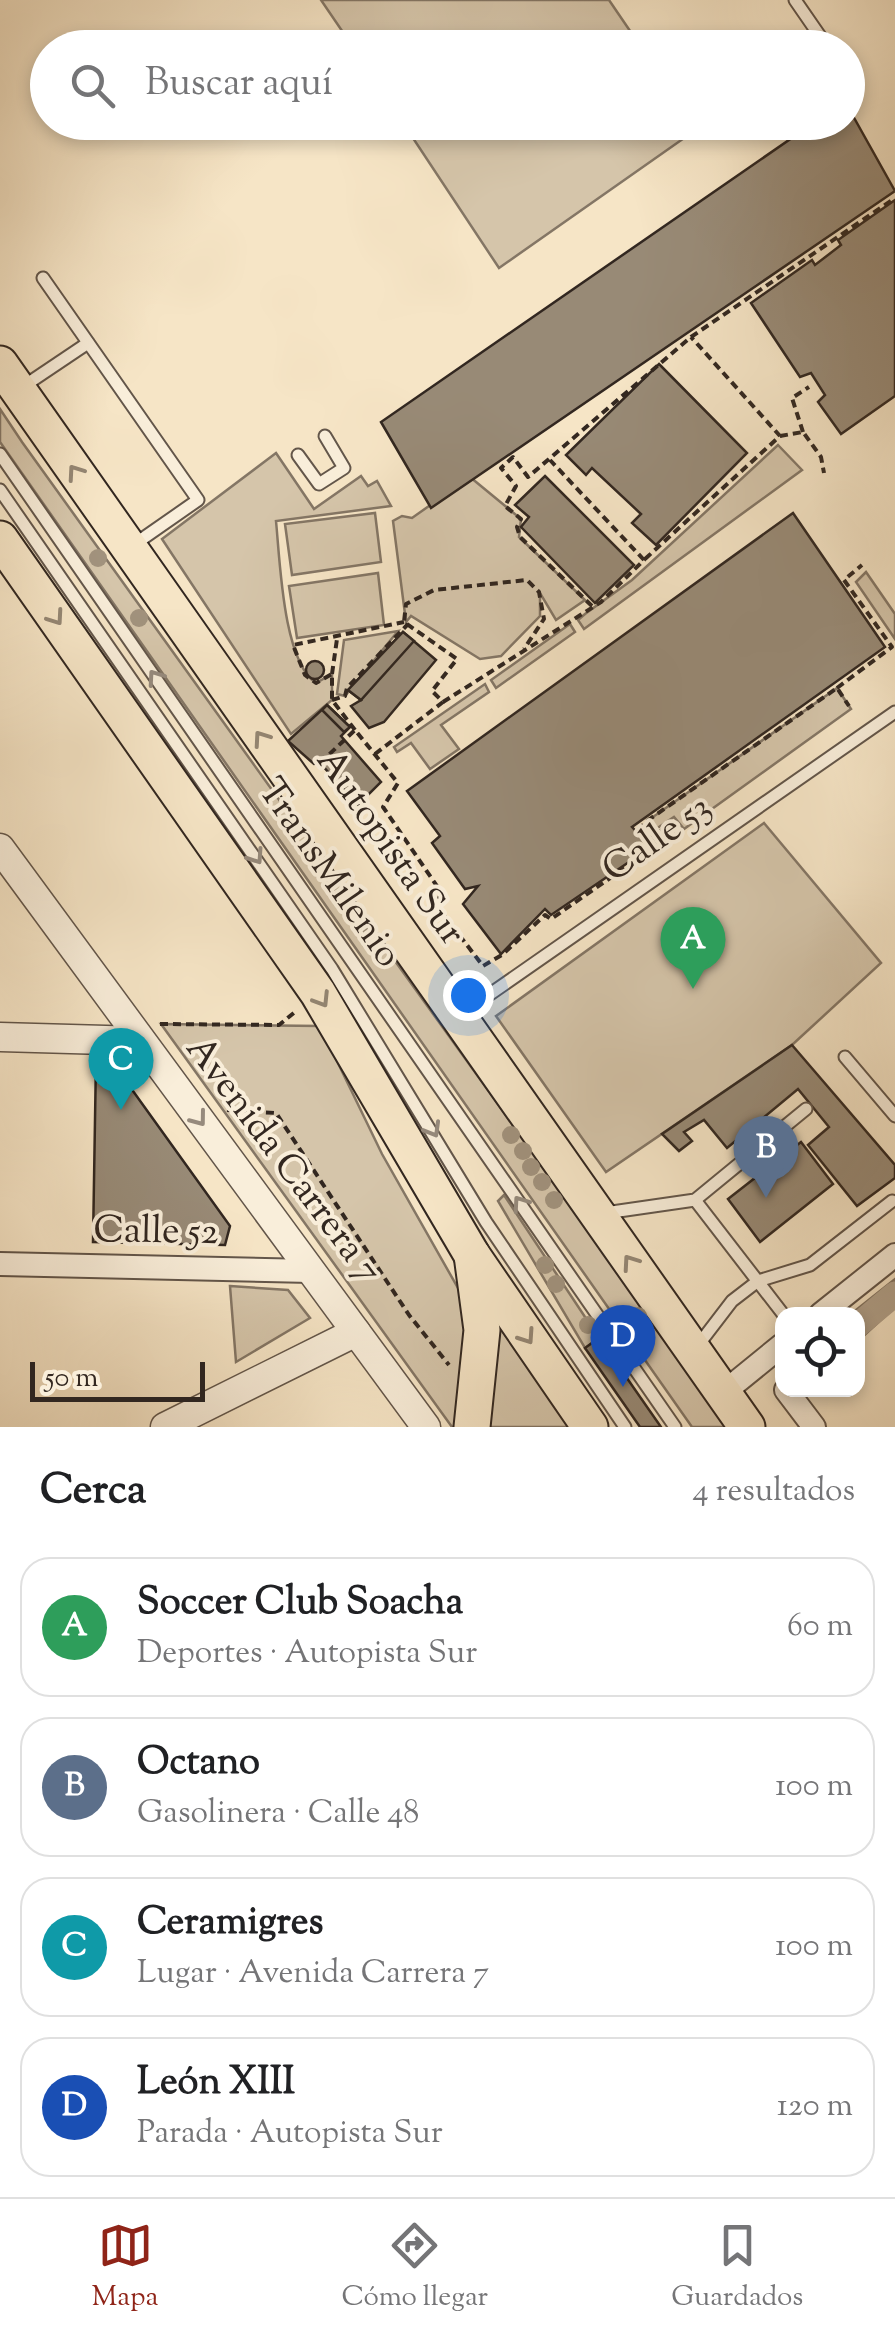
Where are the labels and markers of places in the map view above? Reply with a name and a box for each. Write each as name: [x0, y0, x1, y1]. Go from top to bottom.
pin: A: [660, 906, 726, 989]
pin: C: [88, 1028, 154, 1110]
pin: B: [734, 1116, 798, 1198]
pin: D: [590, 1304, 656, 1387]

